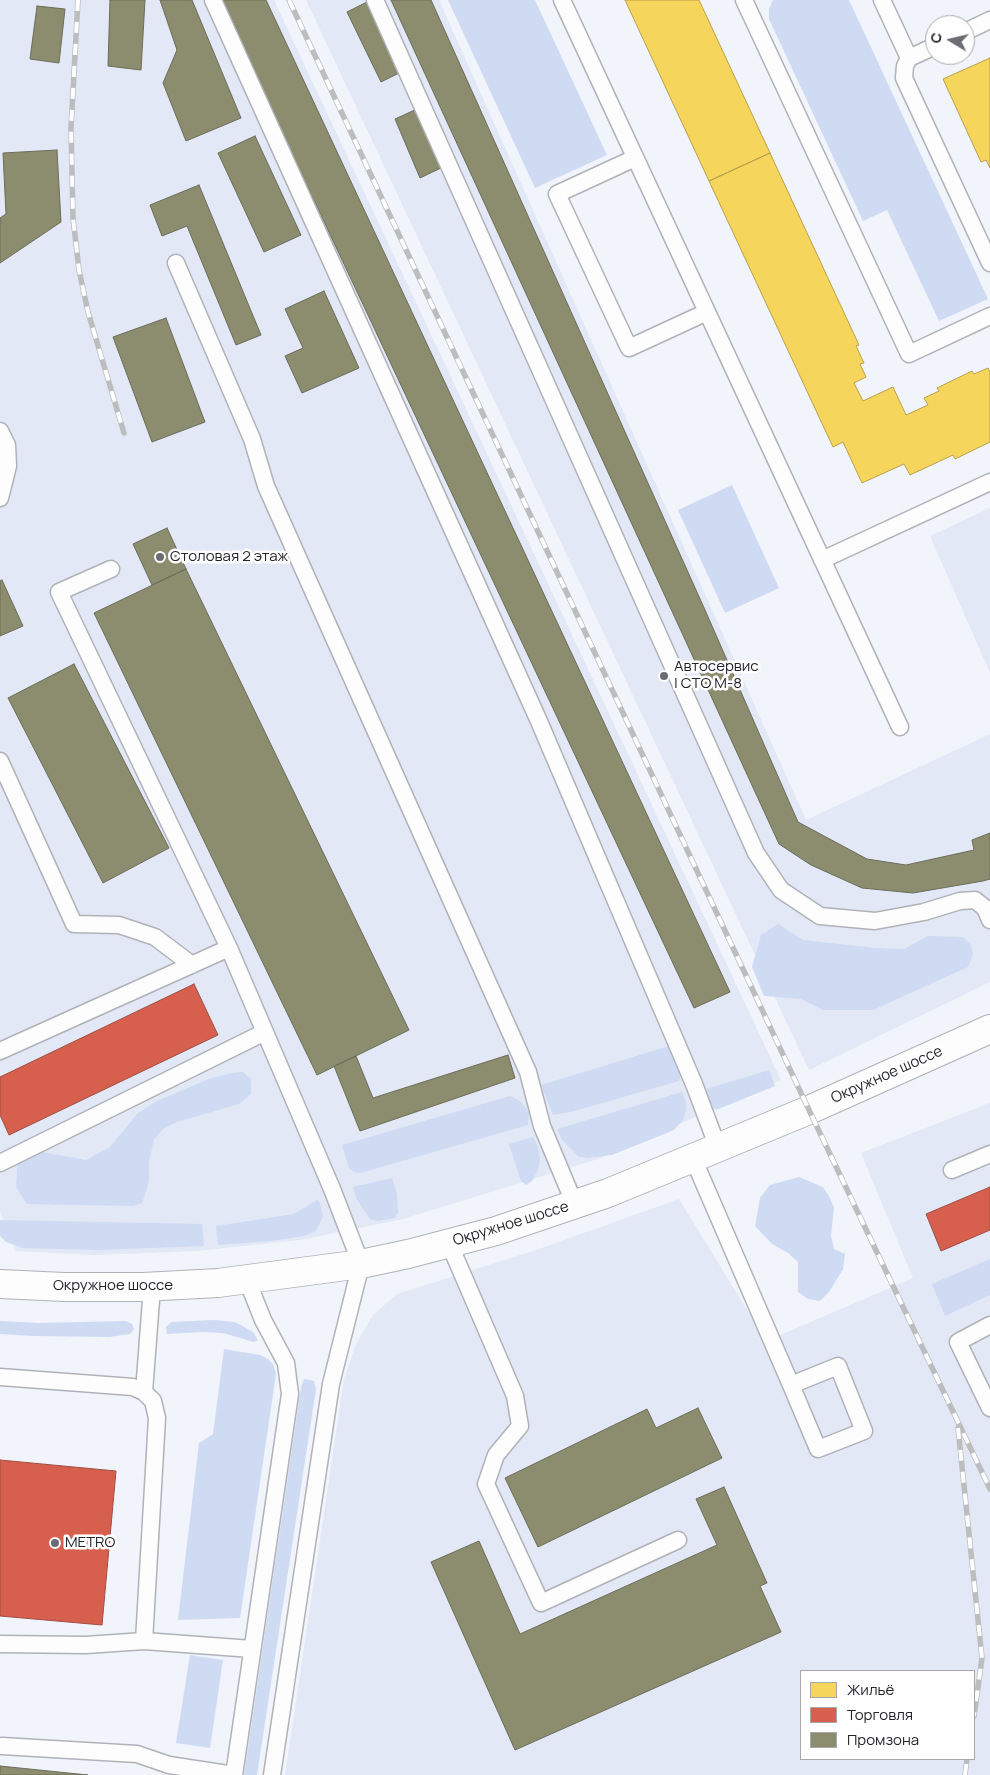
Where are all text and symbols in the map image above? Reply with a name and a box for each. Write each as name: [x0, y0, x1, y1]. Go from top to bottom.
north arrow: [925, 15, 975, 65]
text: С: [925, 31, 946, 44]
place label: Столовая 2 этаж: [170, 548, 288, 566]
marker: Столовая 2 этаж: [154, 551, 166, 563]
place label: Автосервис | СТО М-8: [674, 658, 759, 693]
marker: Автосервис | СТО М-8: [658, 670, 670, 682]
street label: Окружное шоссе: [828, 1042, 946, 1108]
street label: Окружное шоссе: [451, 1198, 571, 1250]
street label: Окружное шоссе: [53, 1277, 173, 1295]
place label: METRO: [65, 1534, 115, 1552]
marker: METRO: [49, 1537, 61, 1549]
legend: [800, 1670, 975, 1760]
text: Жильё: [847, 1679, 894, 1700]
text: Торговля: [847, 1704, 913, 1725]
text: Промзона: [847, 1729, 919, 1750]

